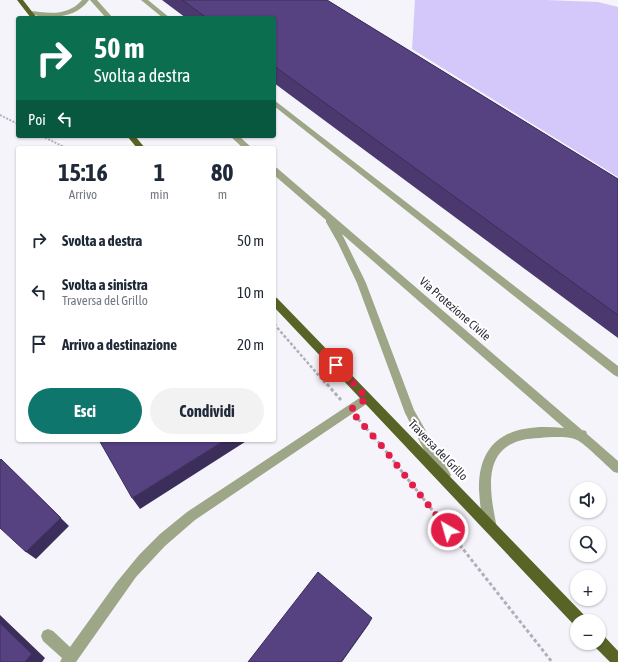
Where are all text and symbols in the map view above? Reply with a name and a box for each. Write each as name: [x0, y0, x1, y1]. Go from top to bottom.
icon: right: [28, 32, 80, 84]
text: 50 m: [94, 32, 144, 64]
text: Svolta a destra: [94, 65, 190, 86]
icon: left: [54, 108, 76, 130]
text: Poi: [28, 111, 46, 128]
text: 15:16: [58, 159, 108, 186]
text: 1: [154, 159, 165, 186]
text: 80: [211, 159, 234, 186]
text: Arrivo: [69, 187, 97, 202]
text: min: [150, 187, 169, 202]
text: m: [218, 187, 227, 202]
icon: right: [28, 229, 50, 251]
text: Svolta a destra: [62, 232, 142, 249]
text: 50 m: [237, 232, 264, 249]
street label: Via Protezione Civile: [417, 274, 493, 344]
text: Svolta a sinistra: [62, 276, 148, 293]
icon: left: [28, 281, 50, 303]
text: 10 m: [237, 284, 264, 301]
text: Traversa del Grillo: [62, 293, 148, 308]
icon: arrive: [28, 333, 50, 355]
text: Arrivo a destinazione: [62, 336, 177, 353]
text: 20 m: [237, 336, 264, 353]
pin: [319, 348, 353, 382]
icon: arrive: [325, 354, 347, 376]
button: Esci: [28, 388, 142, 434]
button: Condividi: [150, 388, 264, 434]
street label: Traversa del Grillo: [405, 417, 471, 484]
map controls: [570, 482, 606, 650]
button: sound: [570, 482, 606, 518]
position arrow: [427, 509, 469, 551]
button: search: [570, 526, 606, 562]
button: +: [570, 570, 606, 606]
button: −: [570, 614, 606, 650]

